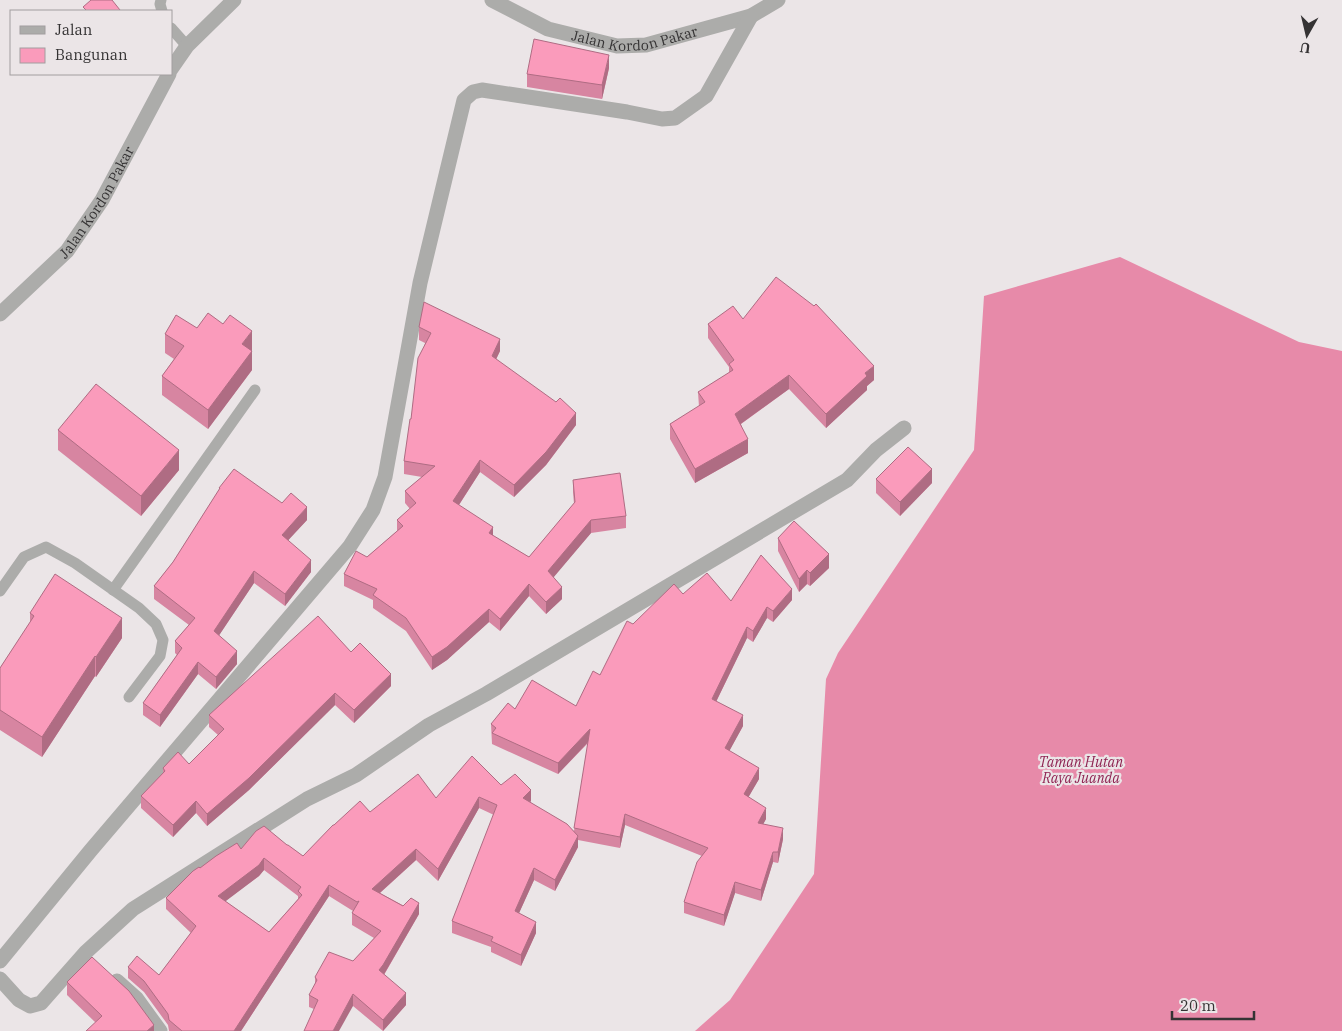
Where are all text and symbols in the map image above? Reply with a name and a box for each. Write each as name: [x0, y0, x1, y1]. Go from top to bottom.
legend: [10, 10, 172, 75]
north arrow: [1282, 10, 1332, 60]
text: Jalan: [55, 20, 93, 39]
street label: Jalan Kordon Pakar: [570, 22, 700, 55]
text: U: [1298, 38, 1312, 58]
text: Bangunan: [55, 45, 128, 64]
street label: Jalan Kordon Pakar: [56, 143, 138, 263]
park label: Taman Hutan Raya Juanda: [1039, 753, 1123, 787]
scale bar: [1172, 988, 1254, 1020]
text: 20 m: [1180, 996, 1216, 1015]

